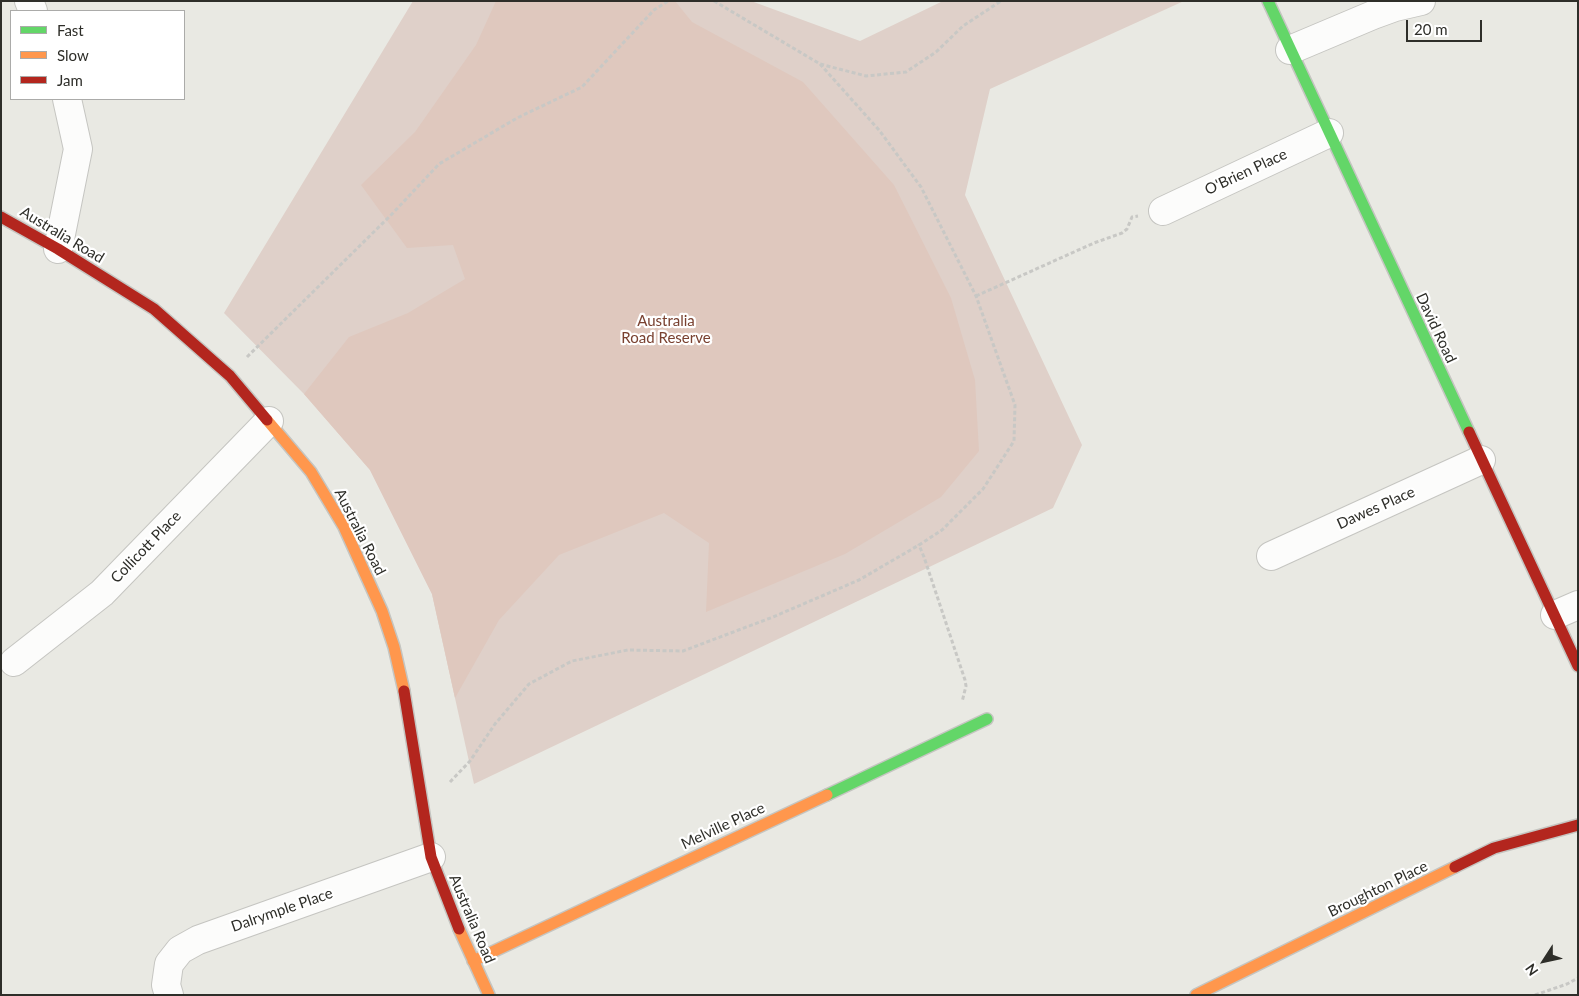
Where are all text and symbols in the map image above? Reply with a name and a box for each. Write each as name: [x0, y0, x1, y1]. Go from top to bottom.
legend: [10, 10, 185, 100]
scale bar: [1409, 10, 1485, 42]
text: 20 m: [1414, 20, 1448, 38]
text: Fast: [57, 21, 84, 39]
text: Slow: [57, 46, 89, 64]
text: Jam: [57, 71, 83, 89]
street label: O'Brien Place: [1202, 145, 1290, 199]
street label: Australia Road: [17, 203, 107, 267]
street label: David Road: [1412, 290, 1460, 366]
park label: Australia Road Reserve: [621, 312, 711, 347]
street label: Dawes Place: [1334, 483, 1418, 533]
street label: Australia Road: [330, 486, 390, 578]
street label: Collicott Place: [107, 507, 185, 587]
street label: Melville Place: [678, 799, 768, 853]
street label: Broughton Place: [1325, 857, 1431, 921]
street label: Australia Road: [445, 872, 499, 966]
street label: Dalrymple Place: [229, 884, 335, 936]
north arrow: [1519, 936, 1569, 986]
text: N: [1521, 961, 1541, 979]

